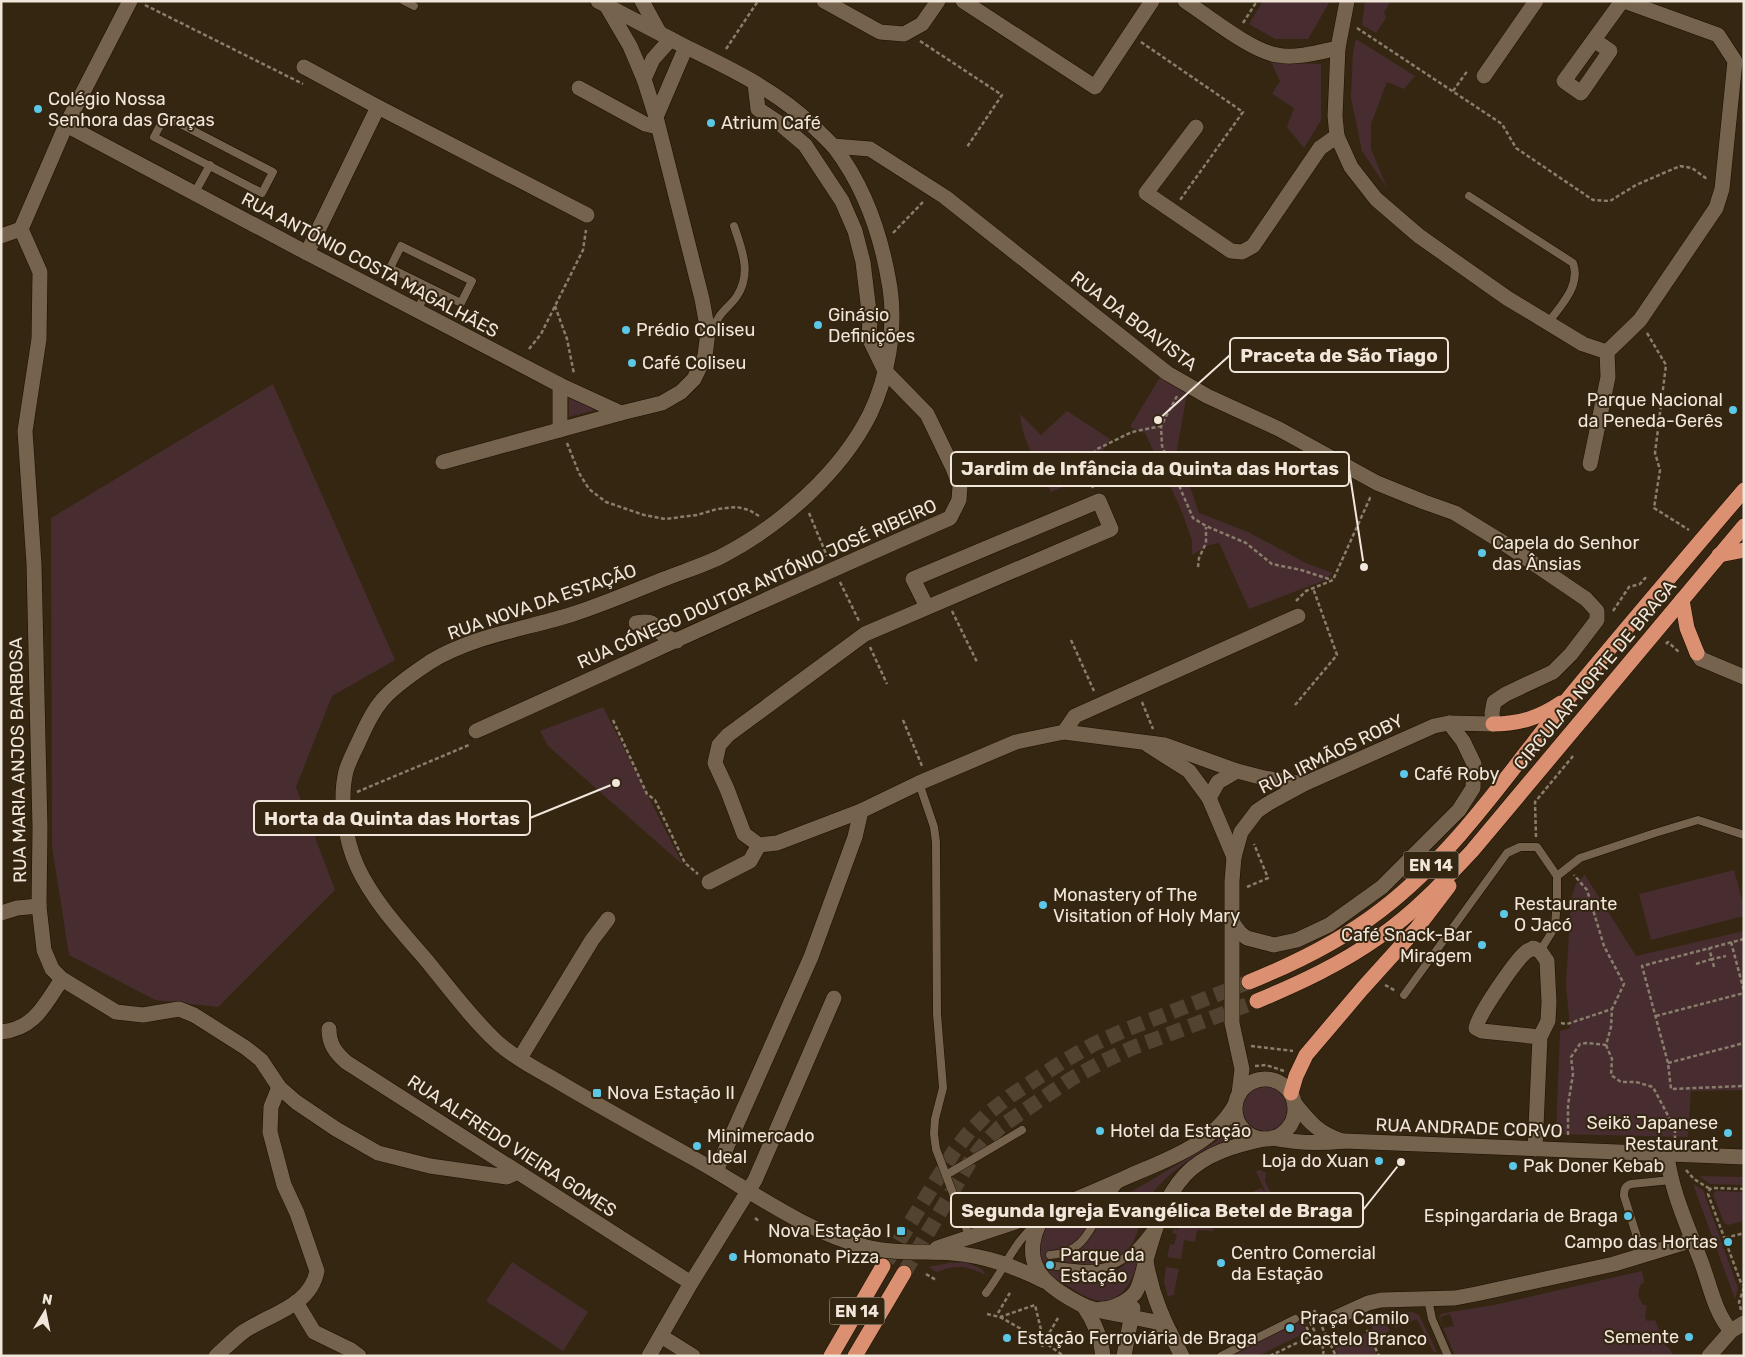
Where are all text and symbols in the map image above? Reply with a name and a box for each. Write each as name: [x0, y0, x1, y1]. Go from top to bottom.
place label: Colégio Nossa Senhora das Graças: [48, 88, 215, 131]
marker: Colégio Nossa Senhora das Graças: [32, 103, 44, 115]
place label: Atrium Café: [721, 112, 821, 134]
marker: Atrium Café: [705, 117, 717, 129]
street label: RUA ANTÓNIO COSTA MAGALHÃES: [238, 188, 502, 342]
street label: RUA DA BOAVISTA: [1067, 266, 1201, 376]
place label: Ginásio Definições: [828, 304, 915, 347]
place label: Prédio Coliseu: [636, 319, 755, 341]
marker: Ginásio Definições: [812, 319, 824, 331]
marker: Prédio Coliseu: [620, 324, 632, 336]
callout: Praceta de São Tiago: [1230, 338, 1448, 372]
text: Praceta de São Tiago: [1240, 344, 1438, 367]
place label: Café Coliseu: [642, 352, 746, 374]
marker: Café Coliseu: [626, 357, 638, 369]
place label: Parque Nacional da Peneda-Gerês: [1578, 389, 1723, 432]
marker: Parque Nacional da Peneda-Gerês: [1727, 404, 1739, 416]
callout: Jardim de Infância da Quinta das Hortas: [951, 452, 1349, 486]
text: Jardim de Infância da Quinta das Hortas: [961, 457, 1339, 480]
street label: RUA CÓNEGO DOUTOR ANTÓNIO JOSÉ RIBEIRO: [574, 494, 940, 674]
place label: Capela do Senhor das Ânsias: [1492, 532, 1639, 575]
marker: Capela do Senhor das Ânsias: [1476, 547, 1488, 559]
street label: RUA NOVA DA ESTAÇÃO: [445, 559, 639, 645]
street label: CIRCULAR NORTE DE BRAGA: [1509, 576, 1681, 774]
street label: RUA MARIA ANJOS BARBOSA: [5, 637, 31, 883]
street label: RUA IRMÃOS ROBY: [1255, 709, 1407, 799]
place label: Café Roby: [1414, 763, 1499, 785]
marker: Café Roby: [1398, 768, 1410, 780]
callout: Horta da Quinta das Hortas: [254, 801, 530, 835]
text: Horta da Quinta das Hortas: [264, 807, 520, 830]
road number: EN 14: [1404, 852, 1458, 878]
place label: Monastery of The Visitation of Holy Mary: [1053, 884, 1240, 927]
place label: Restaurante O Jacó: [1514, 893, 1617, 936]
marker: Monastery of The Visitation of Holy Mary: [1037, 899, 1049, 911]
marker: Restaurante O Jacó: [1498, 908, 1510, 920]
place label: Café Snack-Bar Miragem: [1341, 924, 1472, 967]
marker: Café Snack-Bar Miragem: [1476, 939, 1488, 951]
street label: RUA ALFREDO VIEIRA GOMES: [403, 1070, 621, 1222]
place label: Nova Estação II: [607, 1082, 735, 1104]
marker: Nova Estação II: [591, 1087, 603, 1099]
place label: Seikö Japanese Restaurant: [1587, 1112, 1718, 1155]
street label: RUA ANDRADE CORVO: [1375, 1114, 1563, 1142]
place label: Hotel da Estação: [1110, 1120, 1251, 1142]
place label: Minimercado Ideal: [707, 1125, 815, 1168]
marker: Hotel da Estação: [1094, 1125, 1106, 1137]
marker: Seikö Japanese Restaurant: [1722, 1127, 1734, 1139]
marker: Minimercado Ideal: [691, 1140, 703, 1152]
place label: Loja do Xuan: [1262, 1150, 1369, 1172]
marker: Loja do Xuan: [1373, 1155, 1385, 1167]
place label: Pak Doner Kebab: [1523, 1155, 1664, 1177]
marker: Pak Doner Kebab: [1507, 1160, 1519, 1172]
callout: Segunda Igreja Evangélica Betel de Braga: [951, 1193, 1363, 1227]
text: Segunda Igreja Evangélica Betel de Braga: [961, 1199, 1353, 1222]
place label: Espingardaria de Braga: [1424, 1205, 1618, 1227]
marker: Espingardaria de Braga: [1622, 1210, 1634, 1222]
place label: Nova Estação I: [768, 1220, 891, 1242]
marker: Nova Estação I: [895, 1225, 907, 1237]
place label: Campo das Hortas: [1564, 1231, 1718, 1253]
marker: Campo das Hortas: [1722, 1236, 1734, 1248]
place label: Centro Comercial da Estação: [1231, 1242, 1376, 1285]
place label: Parque da Estação: [1060, 1244, 1145, 1287]
place label: Homonato Pizza: [743, 1246, 879, 1268]
marker: Homonato Pizza: [727, 1251, 739, 1263]
marker: Centro Comercial da Estação: [1215, 1257, 1227, 1269]
marker: Parque da Estação: [1044, 1259, 1056, 1271]
north arrow: [20, 1287, 70, 1337]
text: N: [41, 1290, 54, 1309]
road number: EN 14: [830, 1298, 884, 1324]
place label: Praça Camilo Castelo Branco: [1300, 1307, 1427, 1350]
marker: Praça Camilo Castelo Branco: [1284, 1322, 1296, 1334]
place label: Semente: [1604, 1326, 1679, 1348]
place label: Estação Ferroviária de Braga: [1017, 1327, 1257, 1349]
marker: Semente: [1683, 1331, 1695, 1343]
marker: Estação Ferroviária de Braga: [1001, 1332, 1013, 1344]

